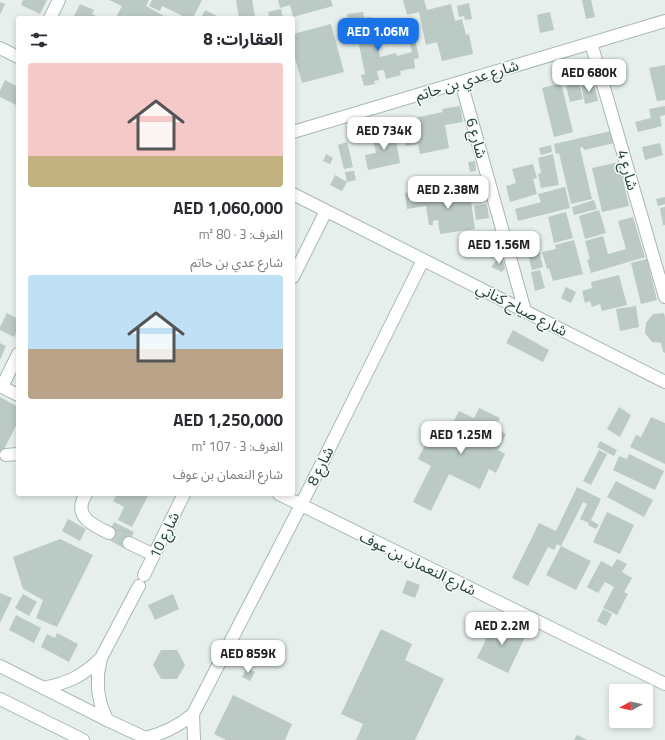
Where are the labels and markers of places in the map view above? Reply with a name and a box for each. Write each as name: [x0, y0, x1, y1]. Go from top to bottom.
pin: AED 1.06M: [332, 18, 424, 52]
pin: AED 680K: [548, 59, 630, 93]
pin: AED 734K: [343, 117, 425, 151]
pin: AED 2.38M: [402, 176, 494, 210]
pin: AED 1.56M: [453, 231, 545, 265]
pin: AED 1.25M: [415, 421, 507, 455]
pin: AED 2.2M: [461, 612, 543, 646]
pin: AED 859K: [207, 640, 289, 674]

